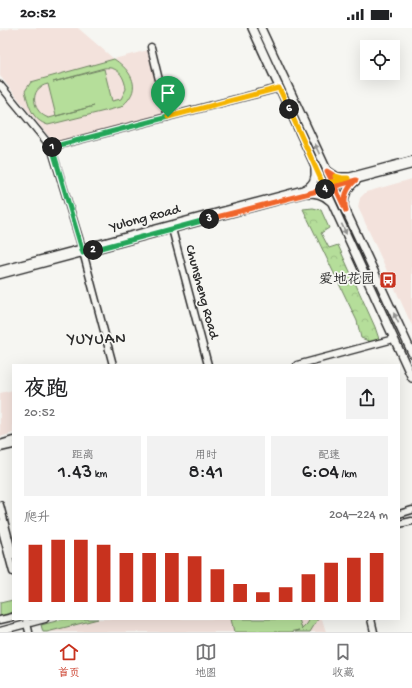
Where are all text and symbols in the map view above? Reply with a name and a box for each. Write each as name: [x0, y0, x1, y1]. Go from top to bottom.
text: 20:52: [20, 5, 56, 23]
map controls: [360, 40, 400, 80]
button: locate: [360, 40, 400, 80]
pin: [151, 76, 185, 117]
icon: arrive: [157, 82, 179, 104]
pin: 6: [279, 99, 299, 119]
text: 6: [286, 103, 292, 115]
pin: 1: [42, 137, 62, 157]
text: 1: [50, 141, 54, 153]
one-way arrow: [314, 144, 320, 155]
pin: 4: [315, 179, 335, 199]
text: 4: [322, 183, 328, 195]
street label: Yulong Road: [106, 201, 184, 237]
pin: 3: [199, 209, 219, 229]
text: 3: [206, 213, 212, 225]
one-way arrow: [341, 223, 347, 234]
pin: 2: [83, 240, 103, 260]
street label: Chunsheng Road: [180, 243, 222, 343]
text: 2: [90, 244, 96, 256]
bus stop icon: 爱地花园: [378, 270, 398, 290]
place label: 爱地花园: [319, 271, 375, 289]
one-way arrow: [393, 312, 399, 324]
district label: YUYUAN: [65, 331, 127, 350]
button: share: [346, 377, 388, 419]
text: 夜跑: [24, 378, 68, 404]
text: 20:52: [24, 406, 55, 421]
text: 距离: [72, 450, 94, 462]
text: 用时: [195, 450, 217, 462]
text: 配速: [318, 450, 340, 462]
text: 1.43: [58, 462, 92, 485]
text: 8:41: [189, 462, 223, 485]
text: 6:04: [302, 462, 339, 485]
text: km: [92, 469, 107, 481]
text: /km: [339, 469, 357, 481]
text: 204–224 m: [329, 508, 388, 523]
text: 爬升: [24, 511, 50, 526]
tab: 首页: [58, 641, 80, 680]
tab: 地图: [195, 641, 217, 680]
tab: 收藏: [332, 641, 354, 680]

